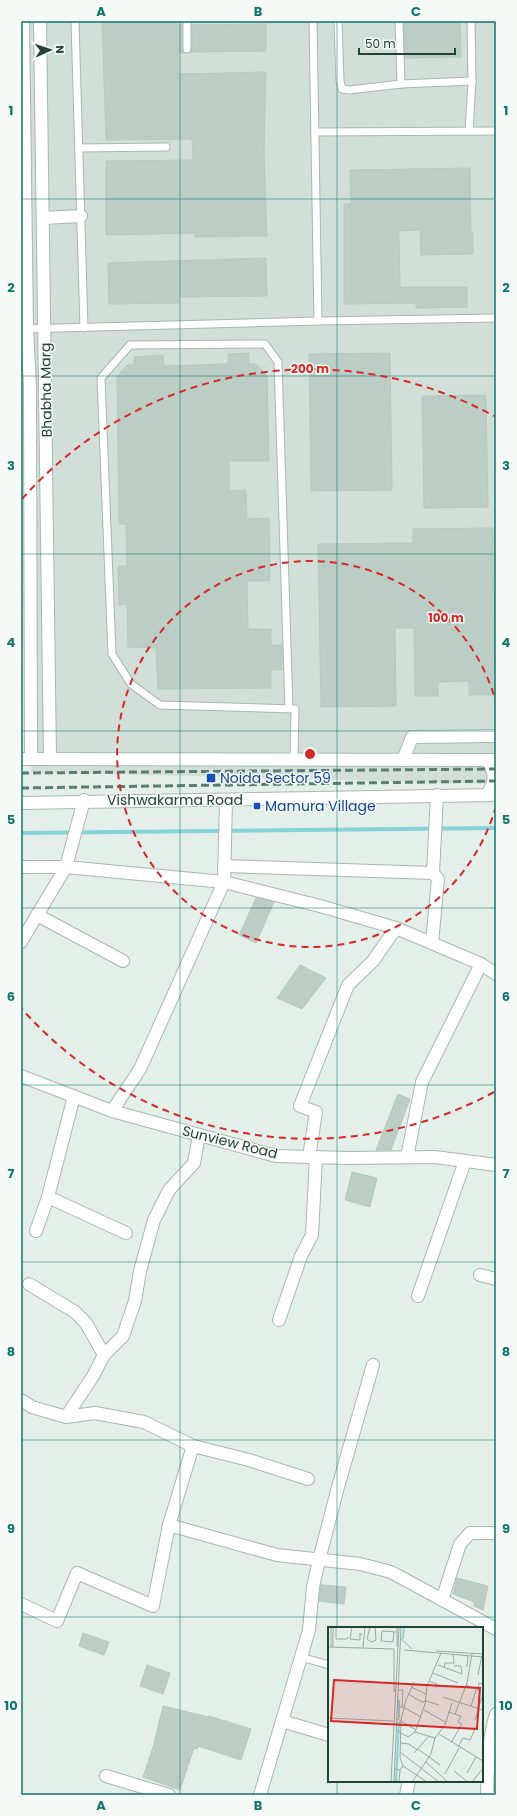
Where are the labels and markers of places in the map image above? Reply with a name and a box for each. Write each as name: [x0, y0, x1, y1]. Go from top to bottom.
centre of rings: [303, 747, 317, 761]
place label: Noida Sector 59: [220, 768, 331, 788]
marker: Noida Sector 59: [205, 772, 217, 784]
place label: Mamura Village: [265, 796, 376, 816]
marker: Mamura Village: [252, 801, 262, 811]

